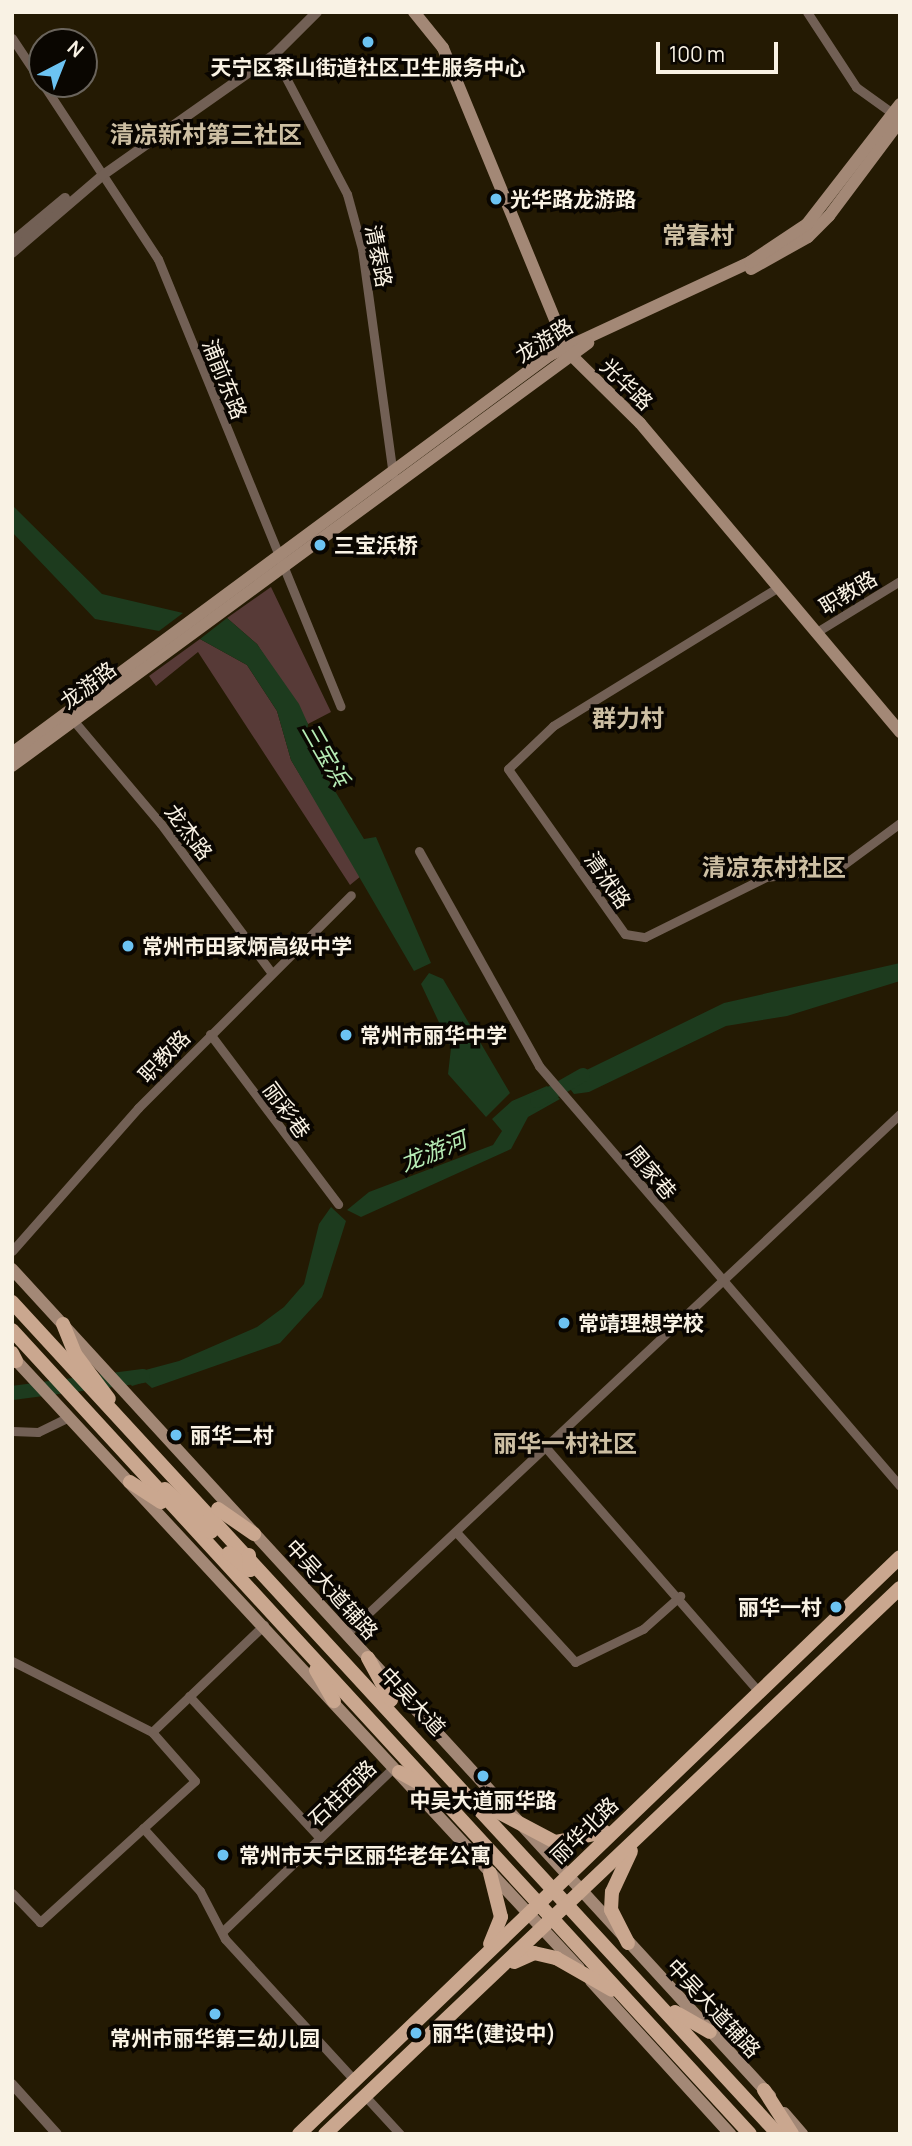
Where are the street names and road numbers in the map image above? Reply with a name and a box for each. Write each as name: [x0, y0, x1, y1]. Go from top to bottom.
street label: 清泰路: [361, 223, 397, 289]
street label: 龙游路: [511, 313, 577, 367]
street label: 浦前东路: [198, 335, 252, 423]
street label: 光华路: [596, 353, 658, 415]
street label: 职教路: [815, 565, 881, 619]
street label: 龙游路: [55, 656, 121, 714]
street label: 龙杰路: [160, 799, 218, 865]
street label: 清洑路: [580, 847, 636, 913]
street label: 职教路: [133, 1025, 195, 1087]
street label: 丽彩巷: [258, 1077, 316, 1143]
street label: 周家巷: [622, 1140, 682, 1204]
street label: 中吴大道辅路: [280, 1534, 384, 1644]
street label: 中吴大道: [375, 1662, 451, 1740]
street label: 石柱西路: [303, 1755, 381, 1831]
street label: 丽华北路: [545, 1792, 623, 1868]
street label: 中吴大道辅路: [662, 1953, 766, 2063]

